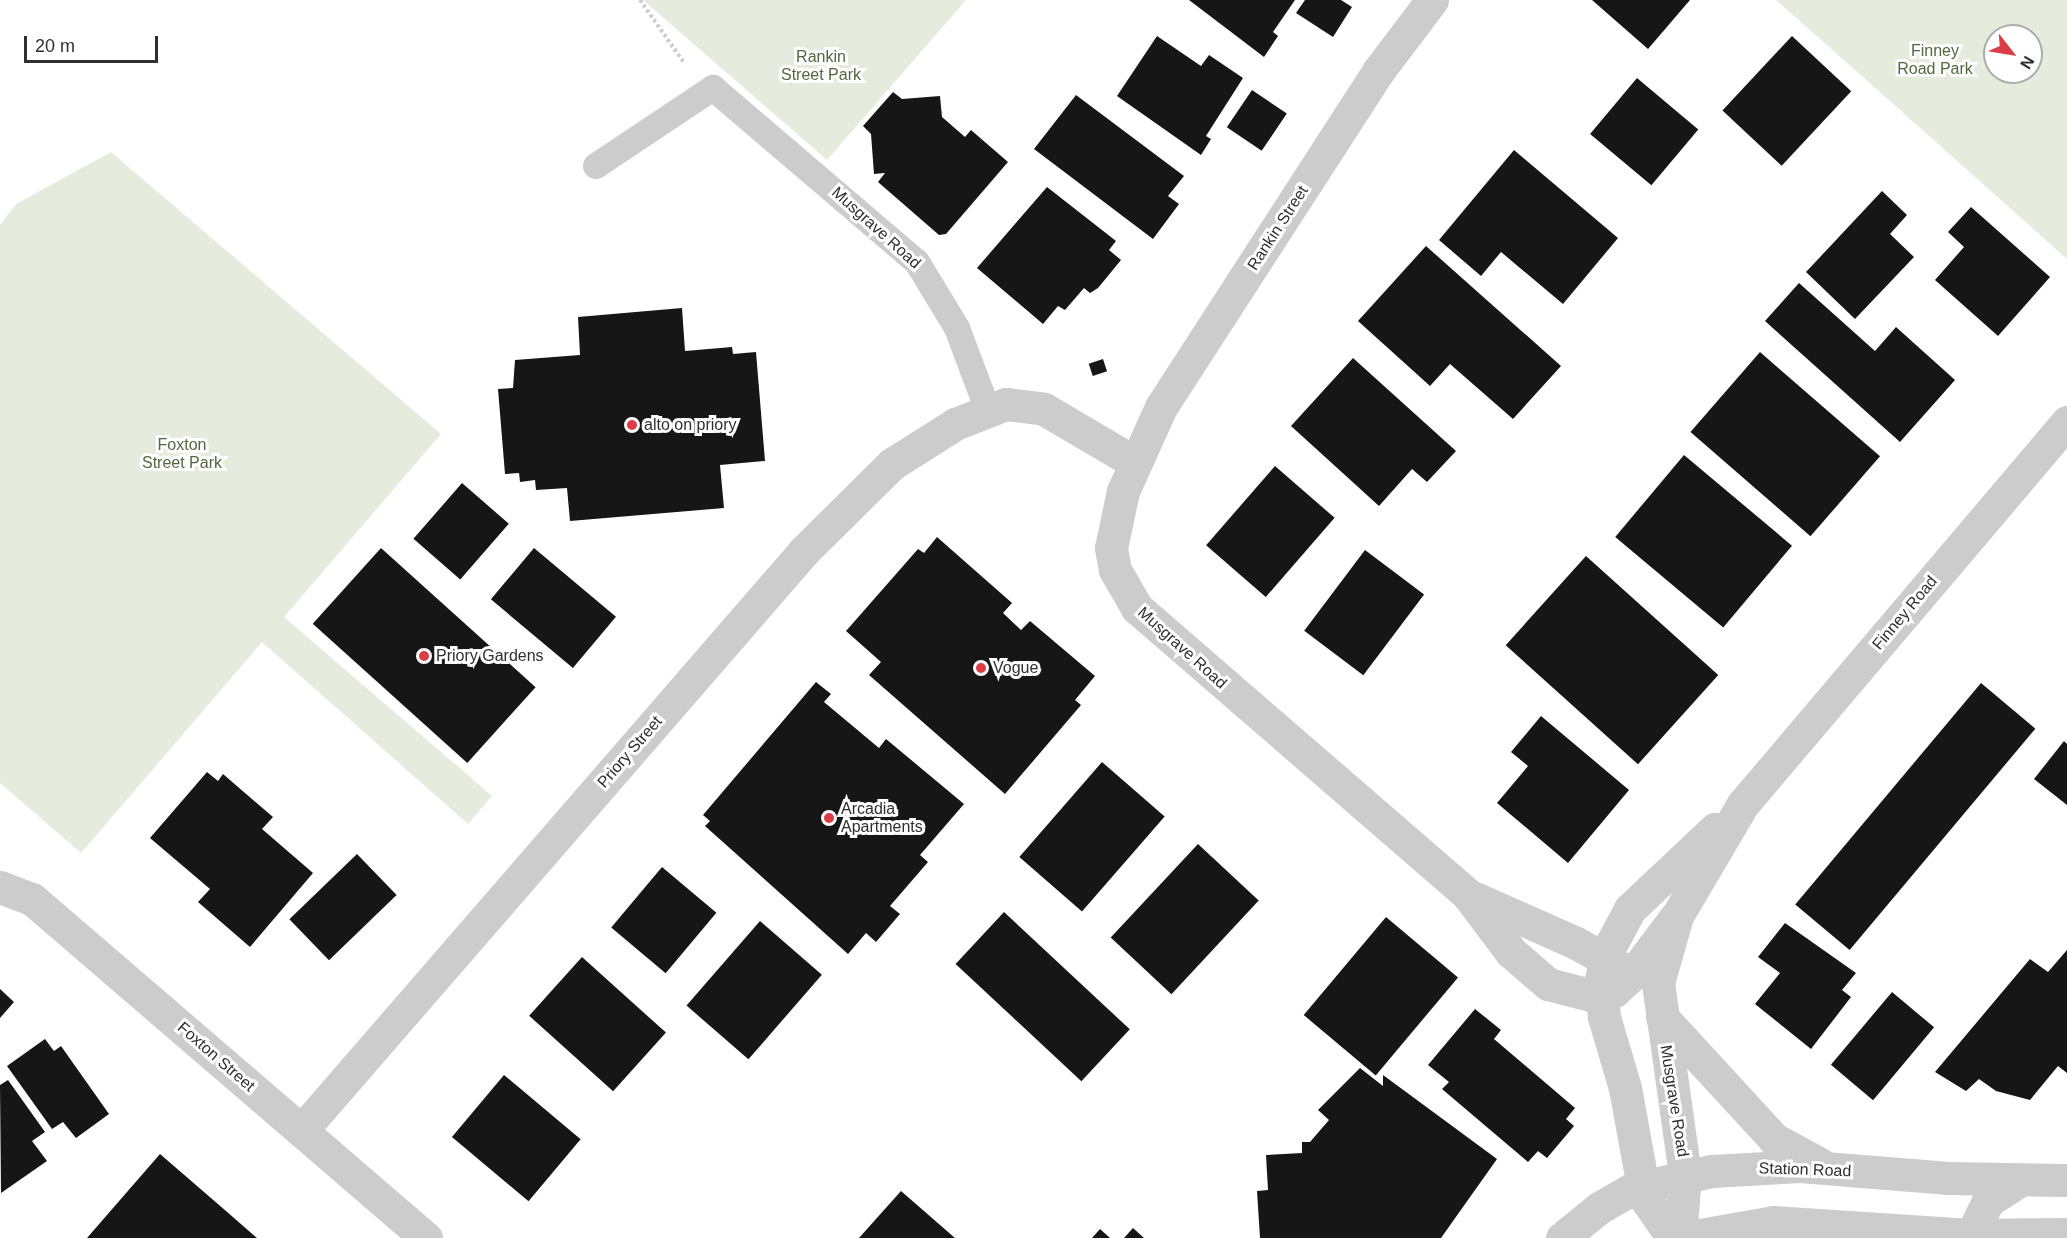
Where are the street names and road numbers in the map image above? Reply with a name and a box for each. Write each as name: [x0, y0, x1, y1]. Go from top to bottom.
street label: Rankin Street: [1244, 182, 1312, 274]
street label: Musgrave Road: [828, 183, 924, 273]
street label: Finney Road: [1868, 572, 1942, 654]
street label: Musgrave Road: [1134, 603, 1230, 693]
street label: Priory Street: [594, 712, 666, 792]
street label: Foxton Street: [173, 1018, 259, 1096]
street label: Musgrave Road: [1656, 1044, 1692, 1158]
street label: Station Road: [1758, 1159, 1852, 1181]

